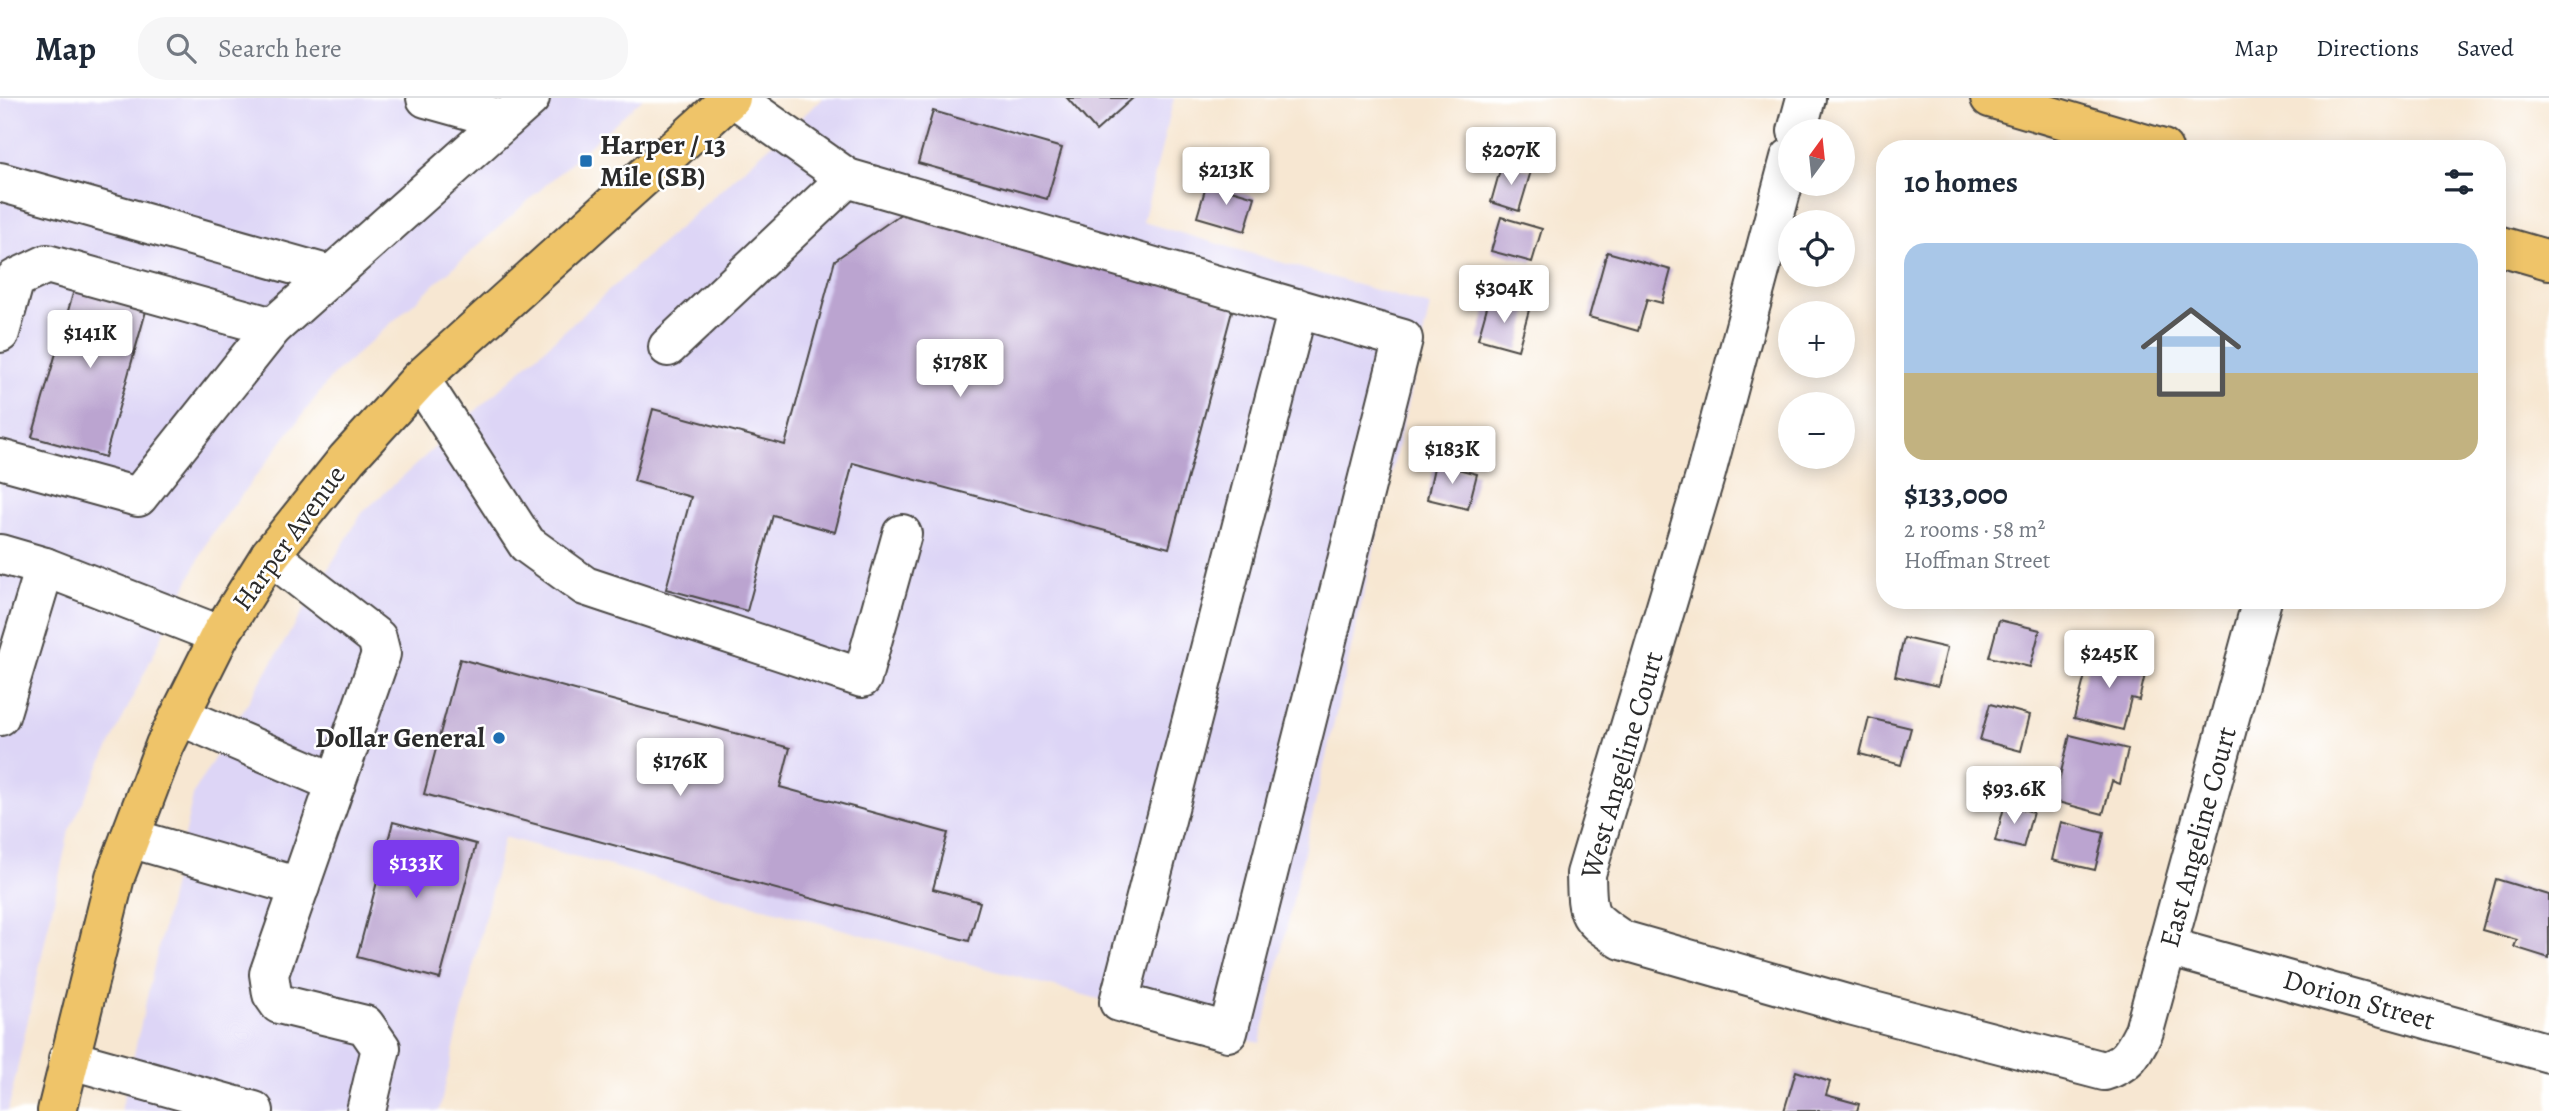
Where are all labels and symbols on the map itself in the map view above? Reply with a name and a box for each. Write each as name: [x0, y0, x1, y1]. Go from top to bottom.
north arrow: [1778, 119, 1855, 196]
place label: Harper / 13 Mile (SB): [600, 126, 726, 196]
pin: $207K: [1462, 127, 1560, 187]
pin: $213K: [1177, 148, 1275, 207]
marker: Harper / 13 Mile (SB): [578, 153, 594, 169]
pin: $304K: [1455, 266, 1553, 325]
pin: $141K: [41, 310, 139, 370]
pin: $178K: [911, 340, 1009, 399]
pin: $183K: [1403, 426, 1501, 486]
street label: Harper Avenue: [223, 458, 355, 618]
pin: $245K: [2060, 630, 2158, 690]
street label: West Angeline Court: [1571, 647, 1673, 884]
place label: Dollar General: [315, 719, 486, 757]
street label: East Angeline Court: [2150, 722, 2246, 952]
marker: Dollar General: [491, 730, 507, 746]
pin: $176K: [631, 738, 729, 798]
pin: $93.6K: [1957, 766, 2071, 826]
pin: $133K: [367, 840, 465, 900]
street label: Dorion Street: [2279, 960, 2439, 1040]

